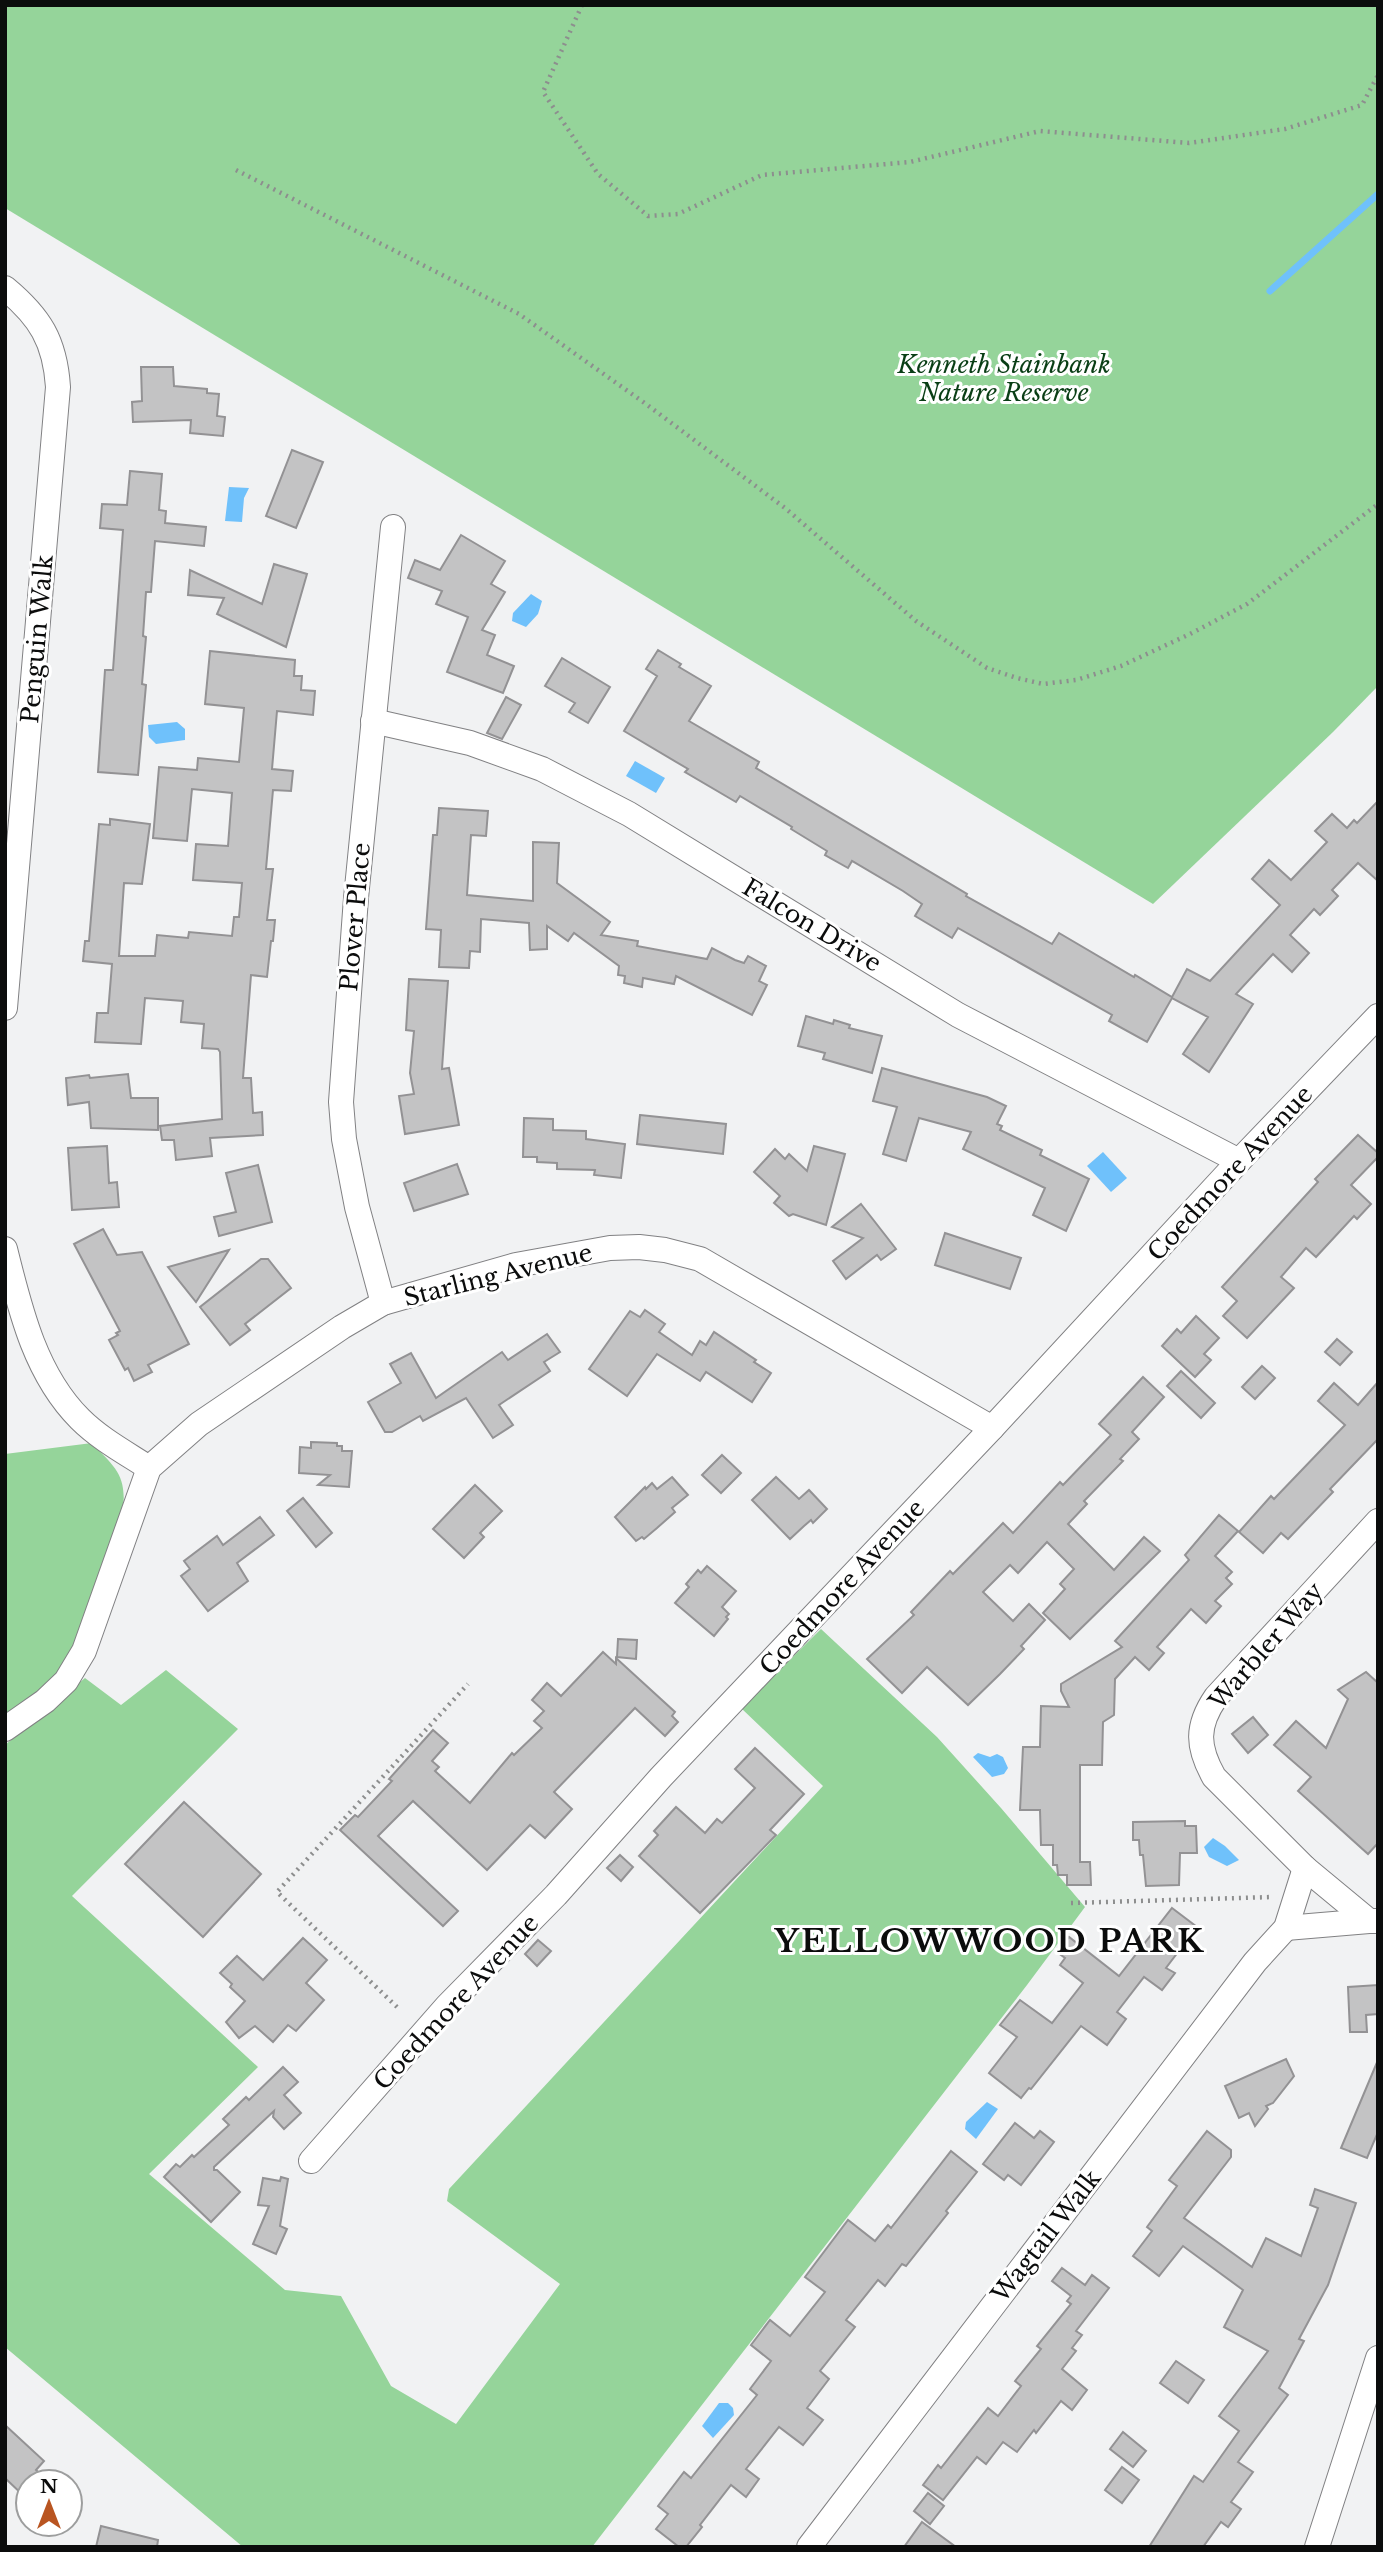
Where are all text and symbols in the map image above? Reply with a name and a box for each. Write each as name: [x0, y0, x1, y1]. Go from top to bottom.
park label: Kenneth Stainbank Nature Reserve: [897, 350, 1110, 407]
street label: Penguin Walk: [15, 553, 59, 725]
street label: Plover Place: [334, 841, 376, 993]
street label: Falcon Drive: [737, 872, 887, 978]
street label: Coedmore Avenue: [1141, 1080, 1319, 1266]
street label: Starling Avenue: [401, 1238, 595, 1312]
street label: Coedmore Avenue: [753, 1494, 931, 1680]
street label: Warbler Way: [1202, 1576, 1330, 1716]
street label: Coedmore Avenue: [367, 1909, 545, 2095]
district label: YELLOWWOOD PARK: [774, 1921, 1205, 1961]
street label: Wagtail Walk: [985, 2164, 1107, 2309]
north arrow: [14, 2468, 84, 2538]
text: N: [40, 2475, 58, 2498]

